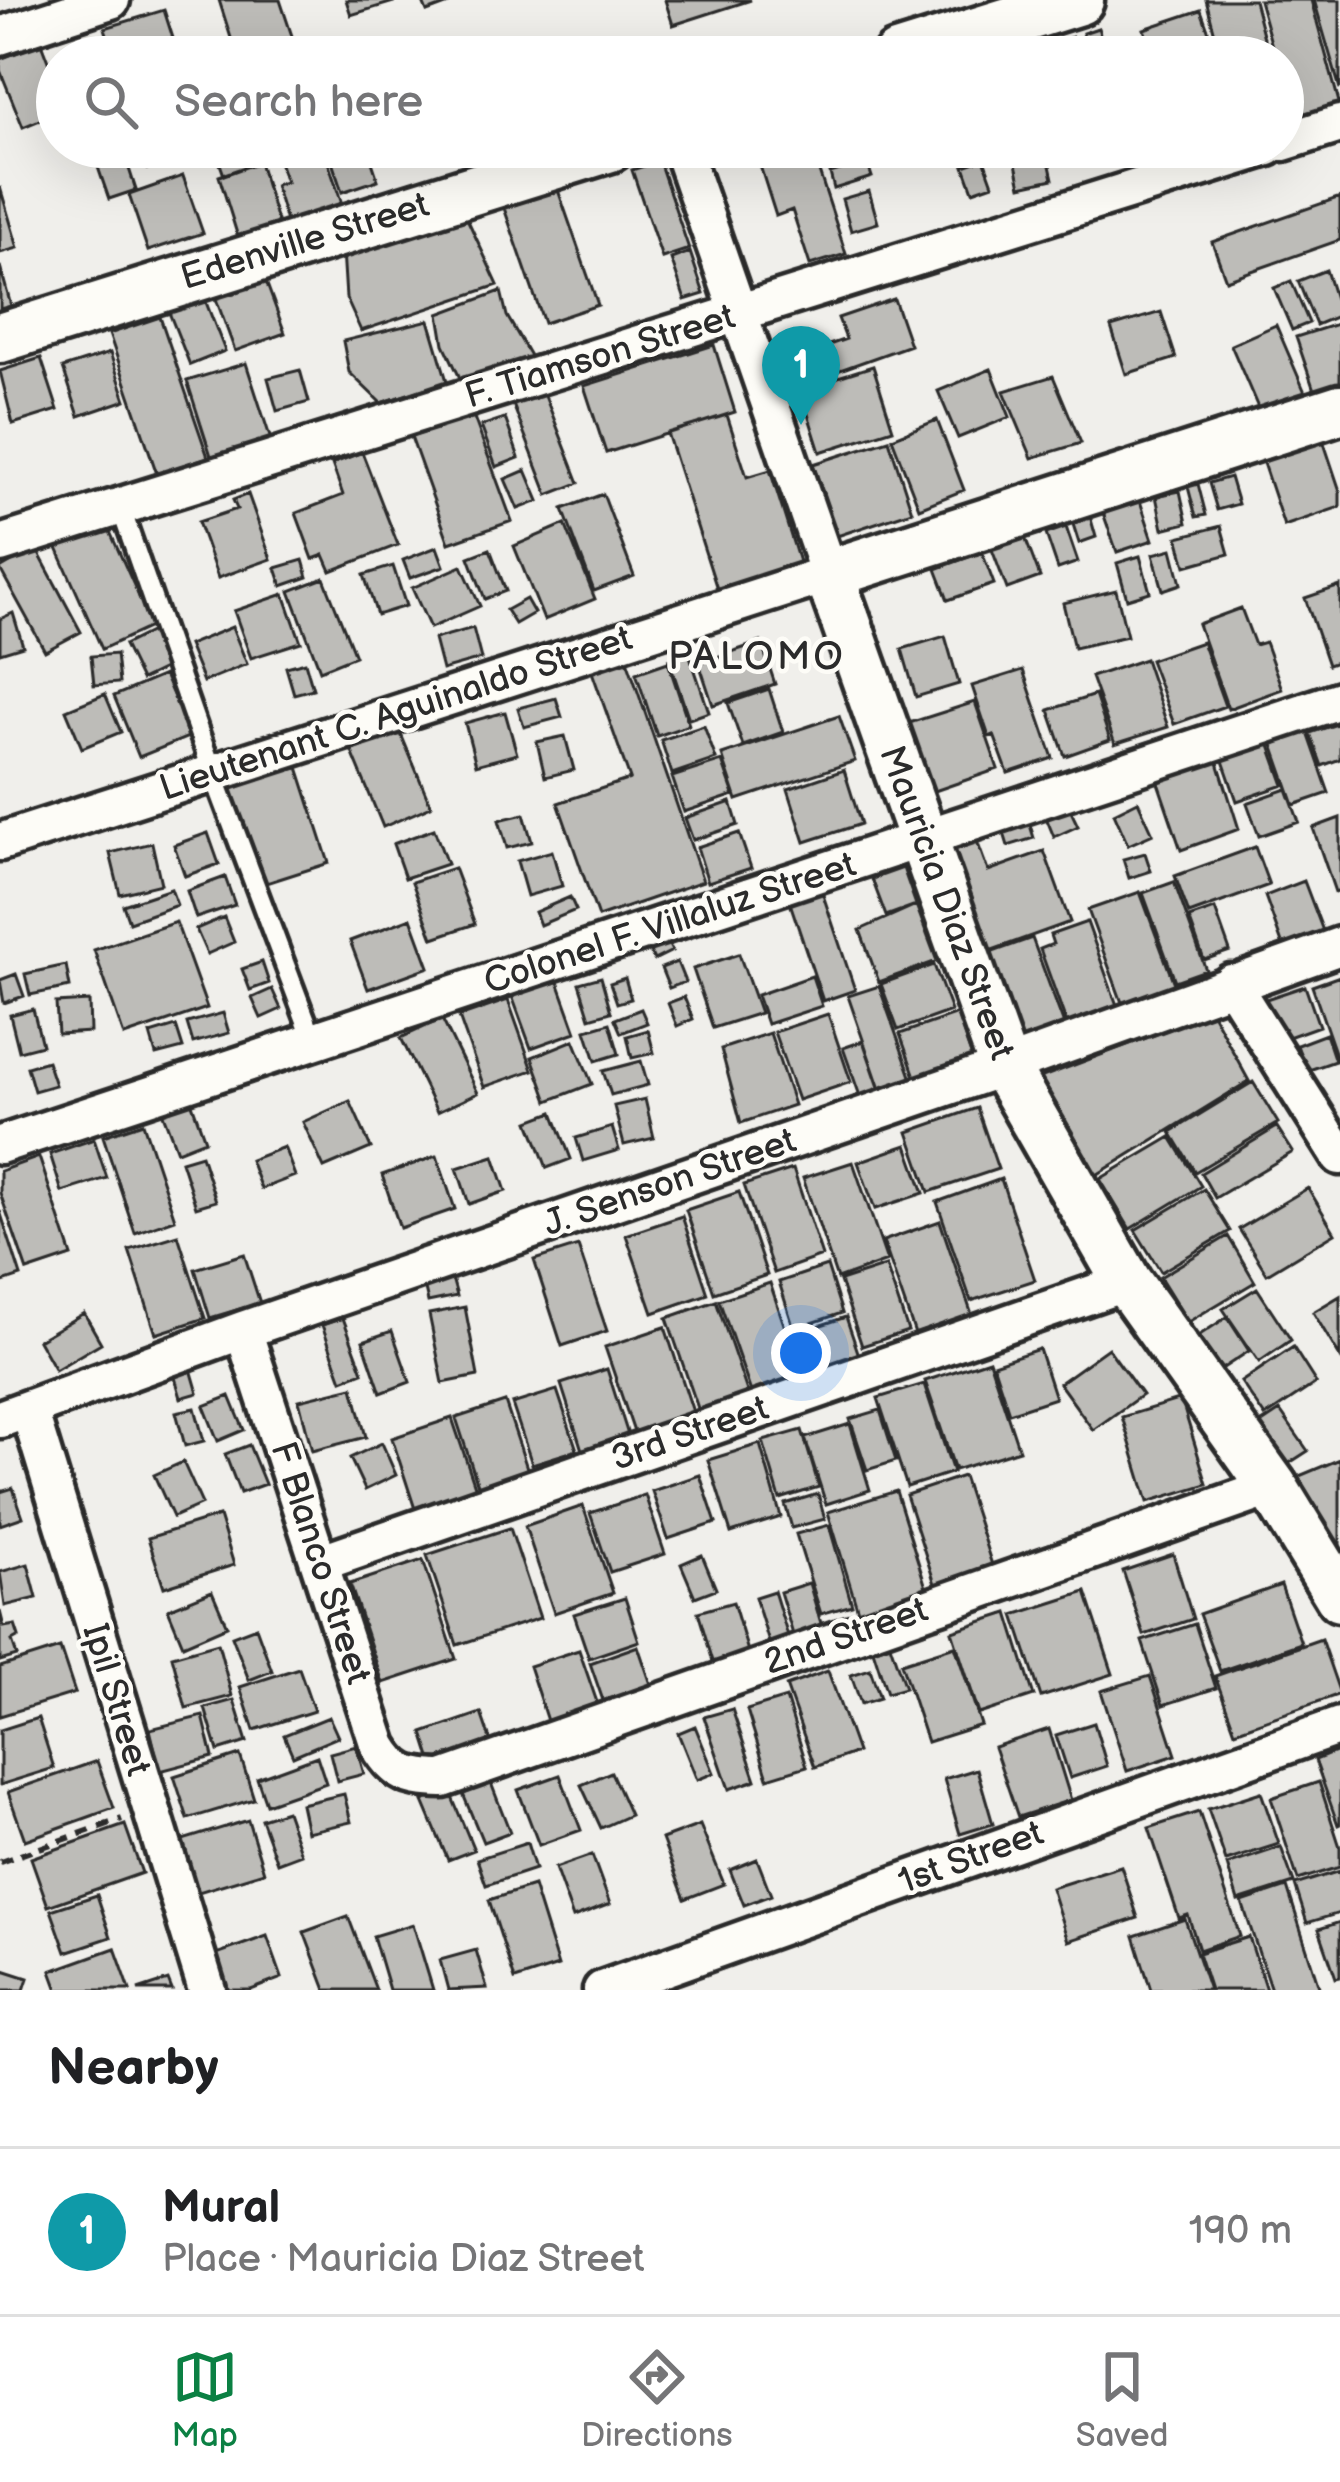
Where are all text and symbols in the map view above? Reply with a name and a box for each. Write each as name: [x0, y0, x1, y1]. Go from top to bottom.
search box: [36, 36, 1304, 168]
icon: search: [78, 69, 144, 135]
text: Search here: [174, 75, 423, 130]
street label: Edenville Street: [176, 184, 434, 300]
street label: F. Tiamson Street: [460, 296, 740, 418]
pin: 1: [762, 326, 840, 425]
street label: Lieutenant C. Aguinaldo Street: [155, 617, 637, 811]
district label: PALOMO: [668, 634, 846, 681]
street label: Mauricia Diaz Street: [869, 740, 1023, 1066]
street label: Colonel F. Villaluz Street: [479, 844, 861, 1004]
street label: J. Senson Street: [538, 1120, 802, 1246]
your location: [771, 1323, 831, 1383]
street label: 3rd Street: [606, 1387, 774, 1481]
street label: F Blanco Street: [261, 1437, 379, 1689]
street label: 2nd Street: [759, 1589, 933, 1685]
street label: Ipil Street: [73, 1619, 159, 1781]
street label: 1st Street: [893, 1812, 1049, 1904]
text: Nearby: [48, 2038, 219, 2099]
text: Mural: [162, 2181, 280, 2236]
text: 1: [79, 2208, 95, 2255]
text: 190 m: [1189, 2208, 1292, 2255]
text: Place · Mauricia Diaz Street: [162, 2236, 645, 2283]
tab: Map: [172, 2344, 238, 2456]
tab: Directions: [581, 2344, 733, 2456]
tab: Saved: [1076, 2344, 1168, 2456]

